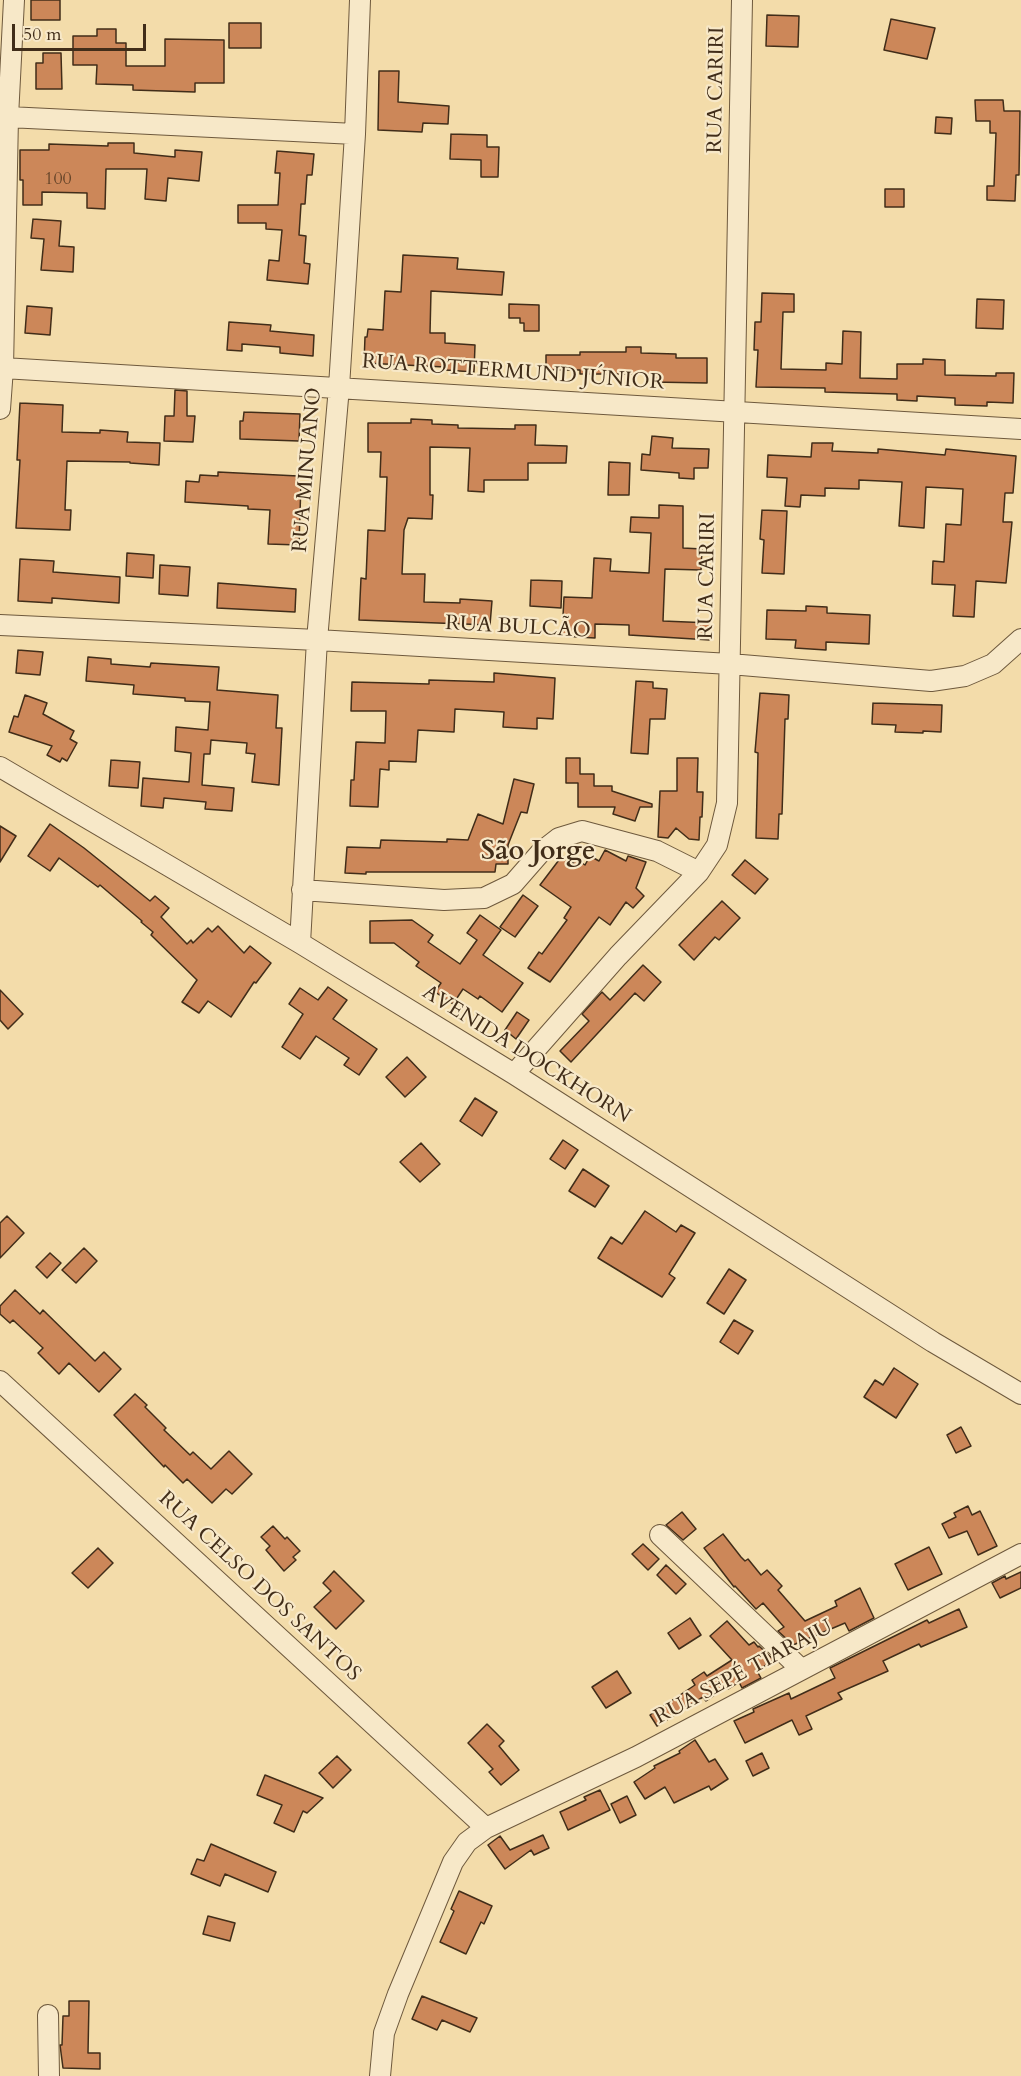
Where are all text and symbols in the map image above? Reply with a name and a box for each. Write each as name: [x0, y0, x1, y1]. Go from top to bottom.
scale bar: [15, 12, 148, 50]
text: 50 m: [23, 22, 62, 47]
street label: RUA CARIRI: [703, 26, 731, 154]
house number: 100: [44, 169, 72, 191]
street label: RUA ROTTERMUND JÚNIOR: [361, 350, 665, 396]
street label: RUA MINUANO: [288, 387, 328, 553]
street label: RUA CARIRI: [694, 512, 722, 640]
street label: RUA BULCÃO: [445, 612, 591, 644]
district label: São Jorge: [481, 837, 595, 869]
street label: AVENIDA DOCKHORN: [417, 980, 635, 1130]
street label: RUA CELSO DOS SANTOS: [153, 1487, 365, 1687]
street label: RUA SEPÉ TIARAJU: [651, 1615, 837, 1731]

